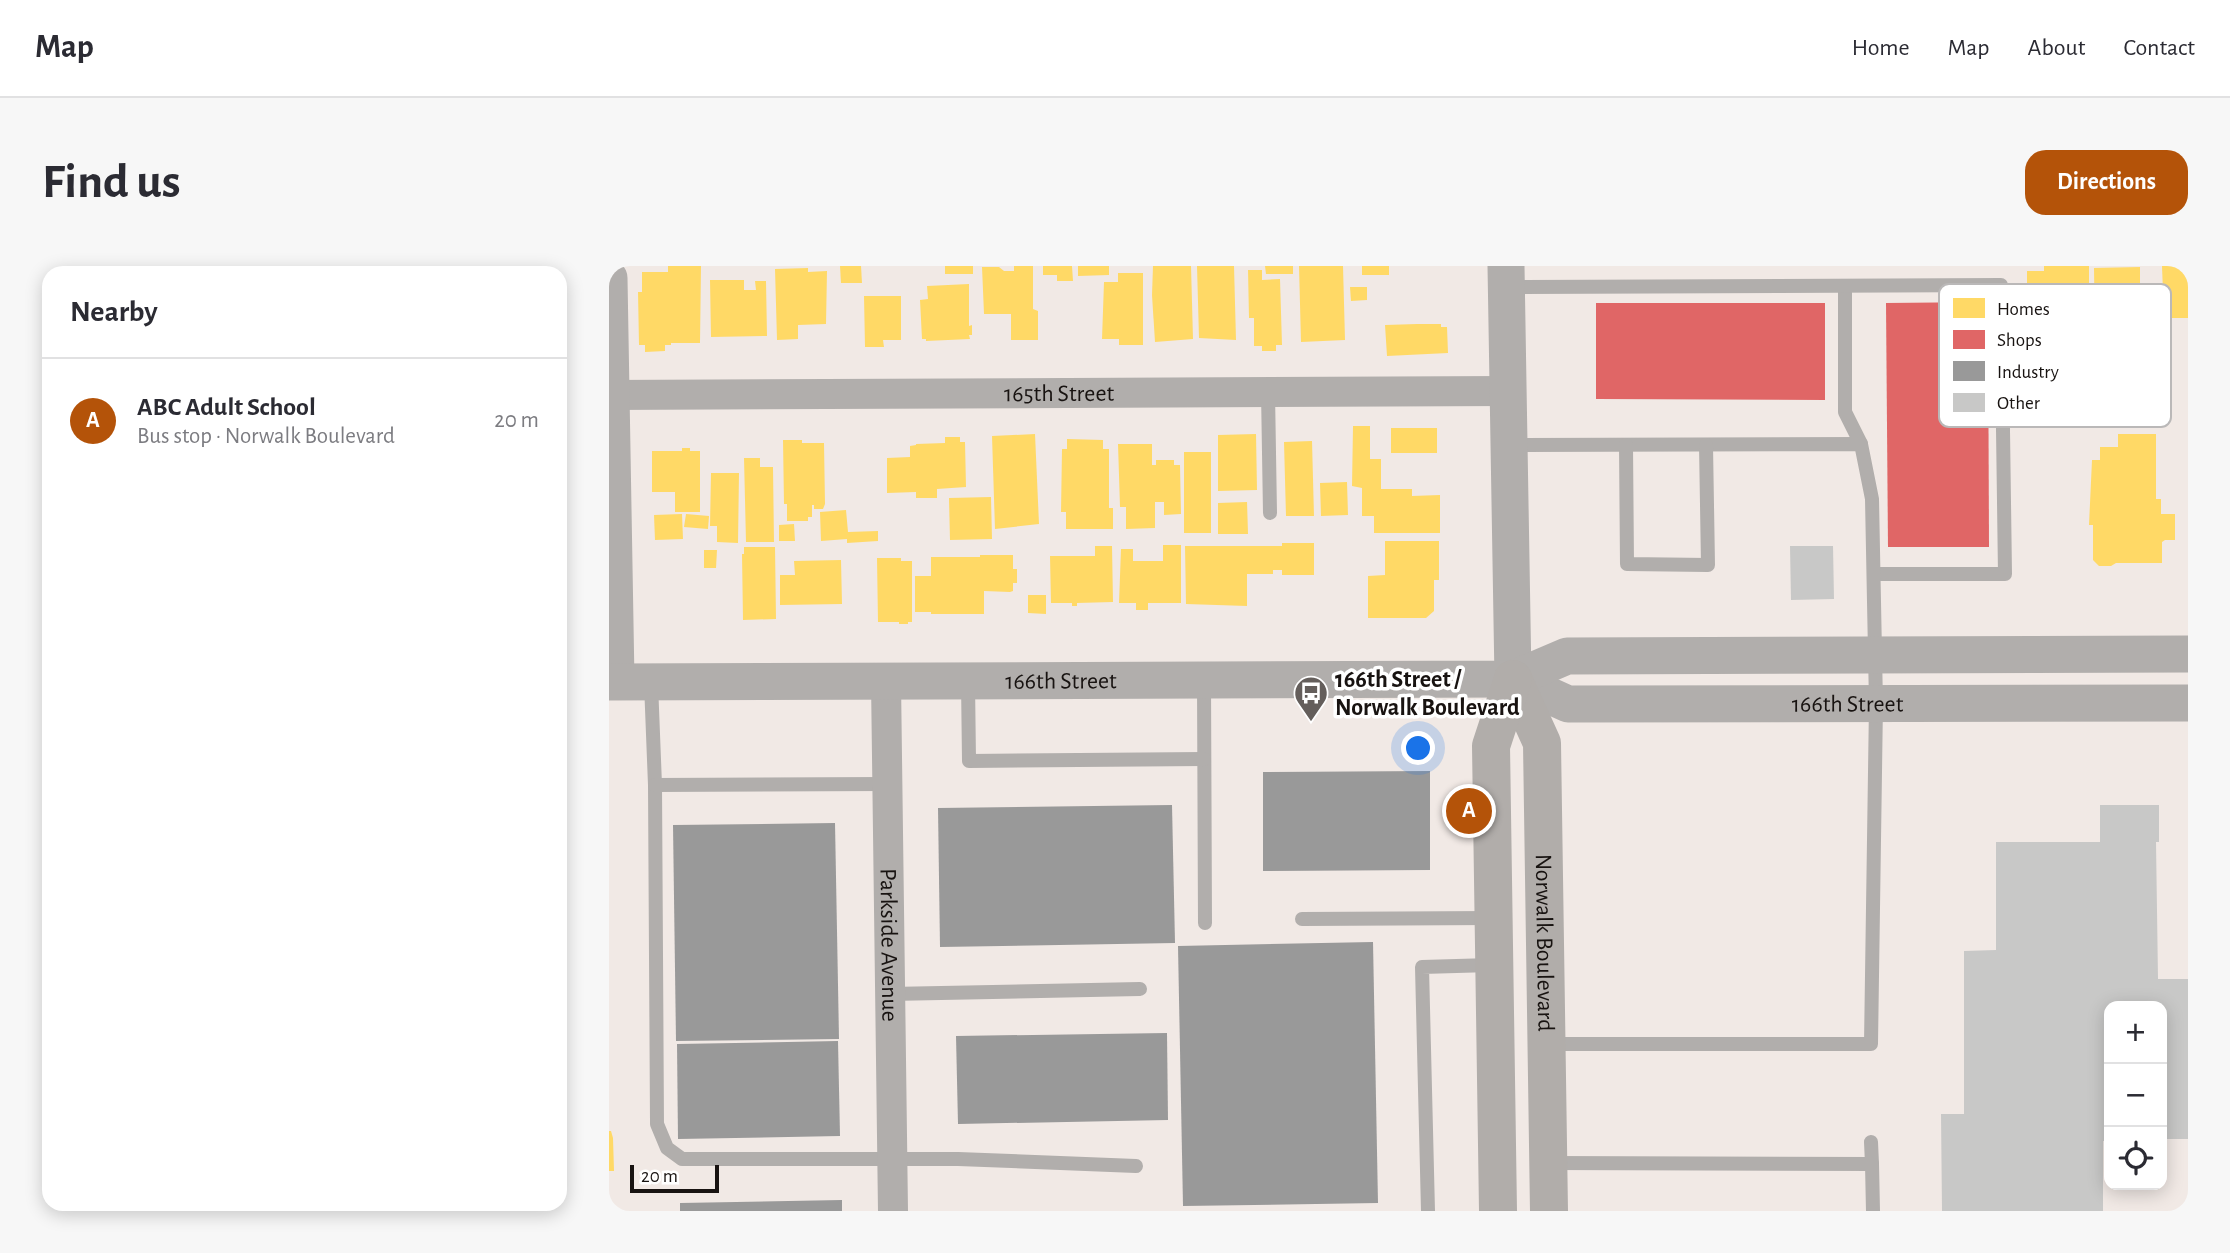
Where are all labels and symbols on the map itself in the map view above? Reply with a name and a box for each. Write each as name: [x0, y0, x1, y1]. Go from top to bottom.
legend: [1939, 284, 2171, 427]
text: Homes: [1997, 300, 2050, 319]
text: Shops: [1997, 331, 2042, 350]
text: Industry: [1997, 363, 2059, 382]
street label: 165th Street: [1004, 382, 1115, 406]
text: Other: [1997, 394, 2040, 413]
place label: 166th Street / Norwalk Boulevard: [1335, 668, 1520, 720]
street label: 166th Street: [1005, 669, 1117, 694]
bus stop icon: 166th Street / Norwalk Boulevard: [1292, 674, 1330, 723]
street label: 166th Street: [1792, 692, 1904, 717]
your location: [1401, 731, 1435, 765]
pin: A: [1446, 785, 1492, 837]
street label: Norwalk Boulevard: [1531, 854, 1557, 1032]
street label: Parkside Avenue: [875, 868, 902, 1022]
scale bar: [630, 1162, 719, 1194]

